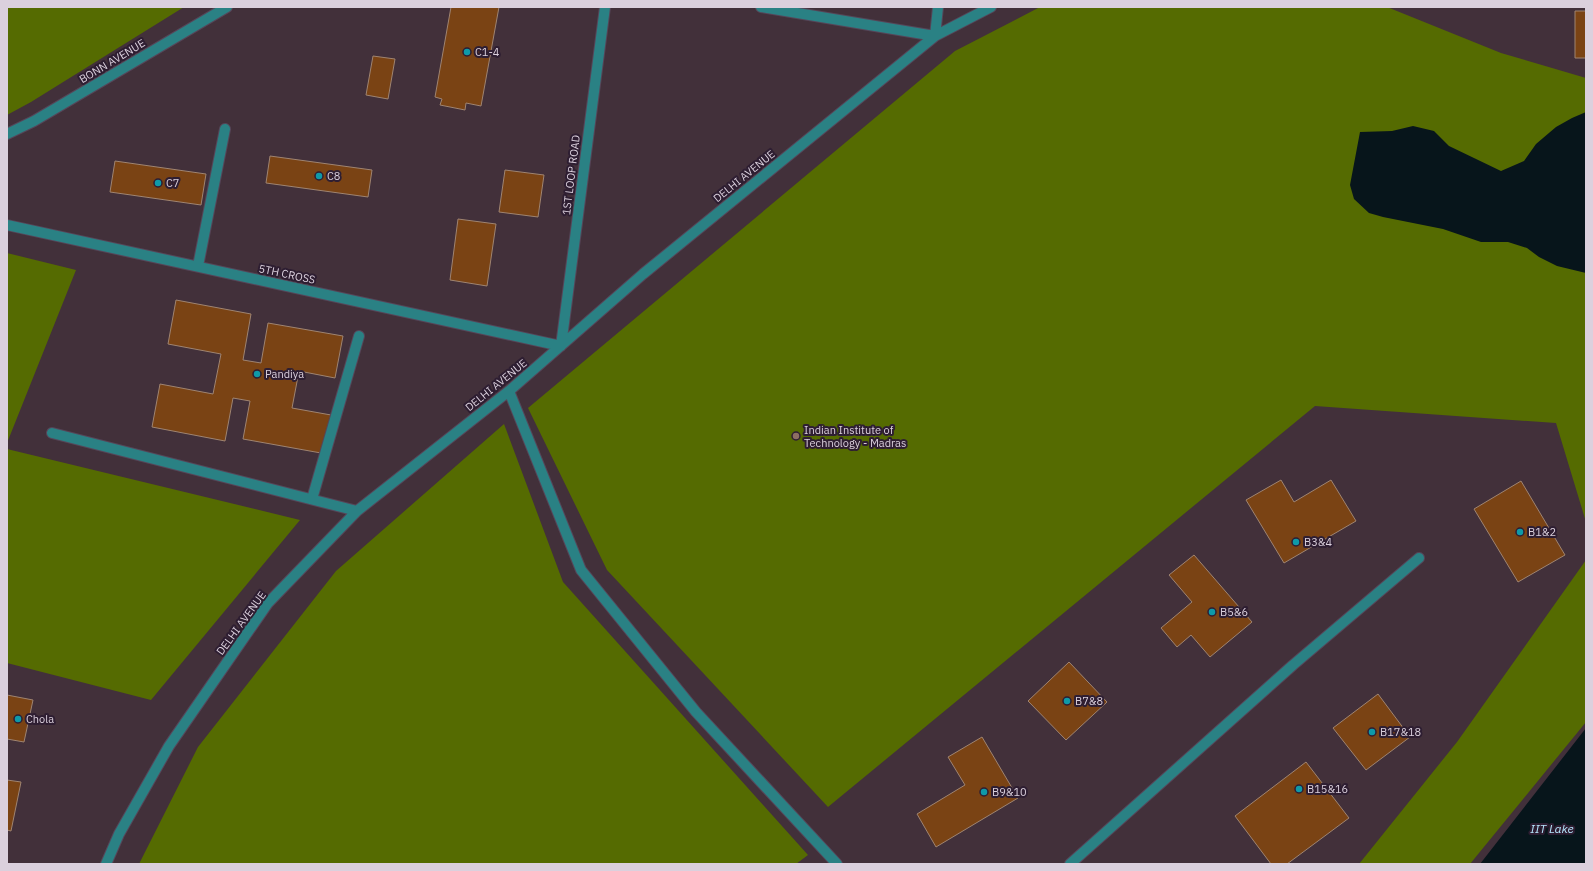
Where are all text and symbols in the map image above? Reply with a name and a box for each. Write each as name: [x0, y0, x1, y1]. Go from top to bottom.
street label: BONN AVENUE: [76, 36, 148, 86]
place label: C1-4: [475, 45, 500, 59]
marker: C1-4: [462, 47, 472, 57]
street label: 1ST LOOP ROAD: [559, 134, 583, 216]
street label: DELHI AVENUE: [710, 147, 778, 205]
place label: C8: [327, 169, 340, 183]
marker: C8: [314, 171, 324, 181]
place label: C7: [166, 176, 179, 190]
marker: C7: [153, 178, 163, 188]
street label: 5TH CROSS: [257, 261, 317, 287]
street label: DELHI AVENUE: [462, 356, 530, 414]
place label: Pandiya: [265, 367, 304, 381]
marker: Pandiya: [252, 369, 262, 379]
place label: Indian Institute of Technology - Madras: [804, 423, 906, 450]
marker: Indian Institute of Technology - Madras: [791, 431, 801, 441]
place label: B1&2: [1528, 525, 1556, 539]
marker: B1&2: [1515, 527, 1525, 537]
place label: B3&4: [1304, 535, 1332, 549]
marker: B3&4: [1291, 537, 1301, 547]
street label: DELHI AVENUE: [213, 588, 269, 658]
place label: B5&6: [1220, 605, 1248, 619]
marker: B5&6: [1207, 607, 1217, 617]
place label: B7&8: [1075, 694, 1103, 708]
marker: B7&8: [1062, 696, 1072, 706]
place label: Chola: [26, 712, 54, 726]
marker: Chola: [13, 714, 23, 724]
place label: B17&18: [1380, 725, 1421, 739]
marker: B17&18: [1367, 727, 1377, 737]
place label: B15&16: [1307, 782, 1348, 796]
marker: B15&16: [1294, 784, 1304, 794]
place label: B9&10: [992, 785, 1027, 799]
marker: B9&10: [979, 787, 989, 797]
water label: IIT Lake: [1530, 821, 1574, 836]

